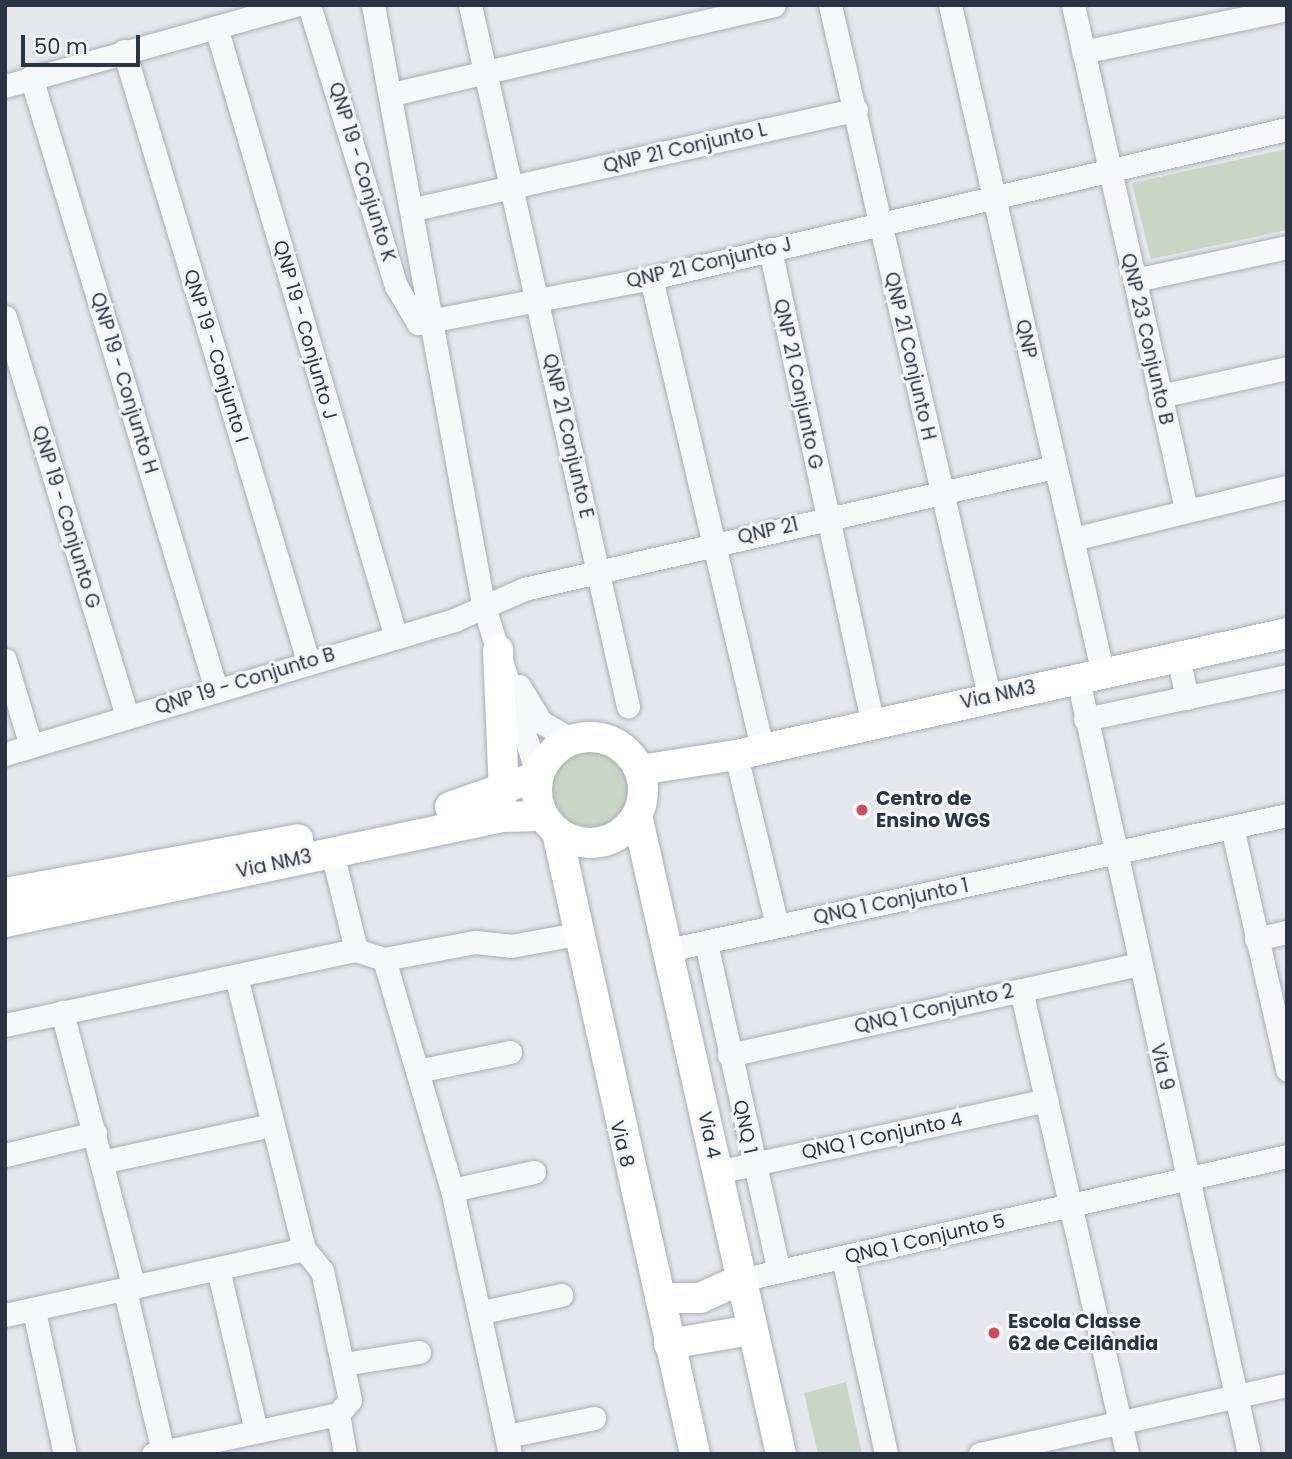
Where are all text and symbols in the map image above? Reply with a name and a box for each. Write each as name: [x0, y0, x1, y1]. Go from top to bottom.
scale bar: [24, 21, 144, 65]
text: 50 m: [34, 32, 88, 61]
street label: QNP 19 - Conjunto K: [324, 79, 400, 265]
street label: QNP 21 Conjunto L: [601, 118, 769, 178]
street label: QNP 21 Conjunto J: [624, 233, 794, 293]
street label: QNP 19 - Conjunto J: [269, 238, 341, 422]
street label: QNP 23 Conjunto B: [1116, 251, 1178, 427]
street label: QNP 19 - Conjunto I: [179, 267, 253, 445]
street label: QNP 21 Conjunto H: [880, 270, 940, 442]
street label: QNP 19 - Conjunto H: [86, 290, 162, 476]
street label: QNP 21 Conjunto G: [769, 297, 827, 471]
street label: QNP: [1011, 317, 1041, 361]
street label: QNP 21 Conjunto E: [538, 351, 598, 521]
street label: QNP 19 - Conjunto G: [27, 423, 105, 611]
street label: QNP 21: [736, 513, 800, 549]
street label: QNP 19 - Conjunto B: [152, 643, 338, 719]
street label: Via NM3: [958, 676, 1038, 714]
place label: Centro de Ensino WGS: [876, 788, 990, 832]
marker: Centro de Ensino WGS: [854, 802, 870, 818]
street label: Via NM3: [234, 845, 314, 883]
street label: QNQ 1 Conjunto 1: [811, 874, 971, 930]
street label: QNQ 1 Conjunto 2: [852, 980, 1016, 1038]
street label: Via 9: [1146, 1041, 1178, 1093]
street label: QNQ 1: [728, 1098, 762, 1156]
street label: QNQ 1 Conjunto 4: [800, 1108, 964, 1164]
street label: Via 4: [693, 1109, 725, 1161]
street label: Via 8: [605, 1118, 639, 1170]
street label: QNQ 1 Conjunto 5: [843, 1209, 1007, 1269]
place label: Escola Classe 62 de Ceilândia: [1008, 1311, 1158, 1355]
marker: Escola Classe 62 de Ceilândia: [986, 1325, 1002, 1341]

